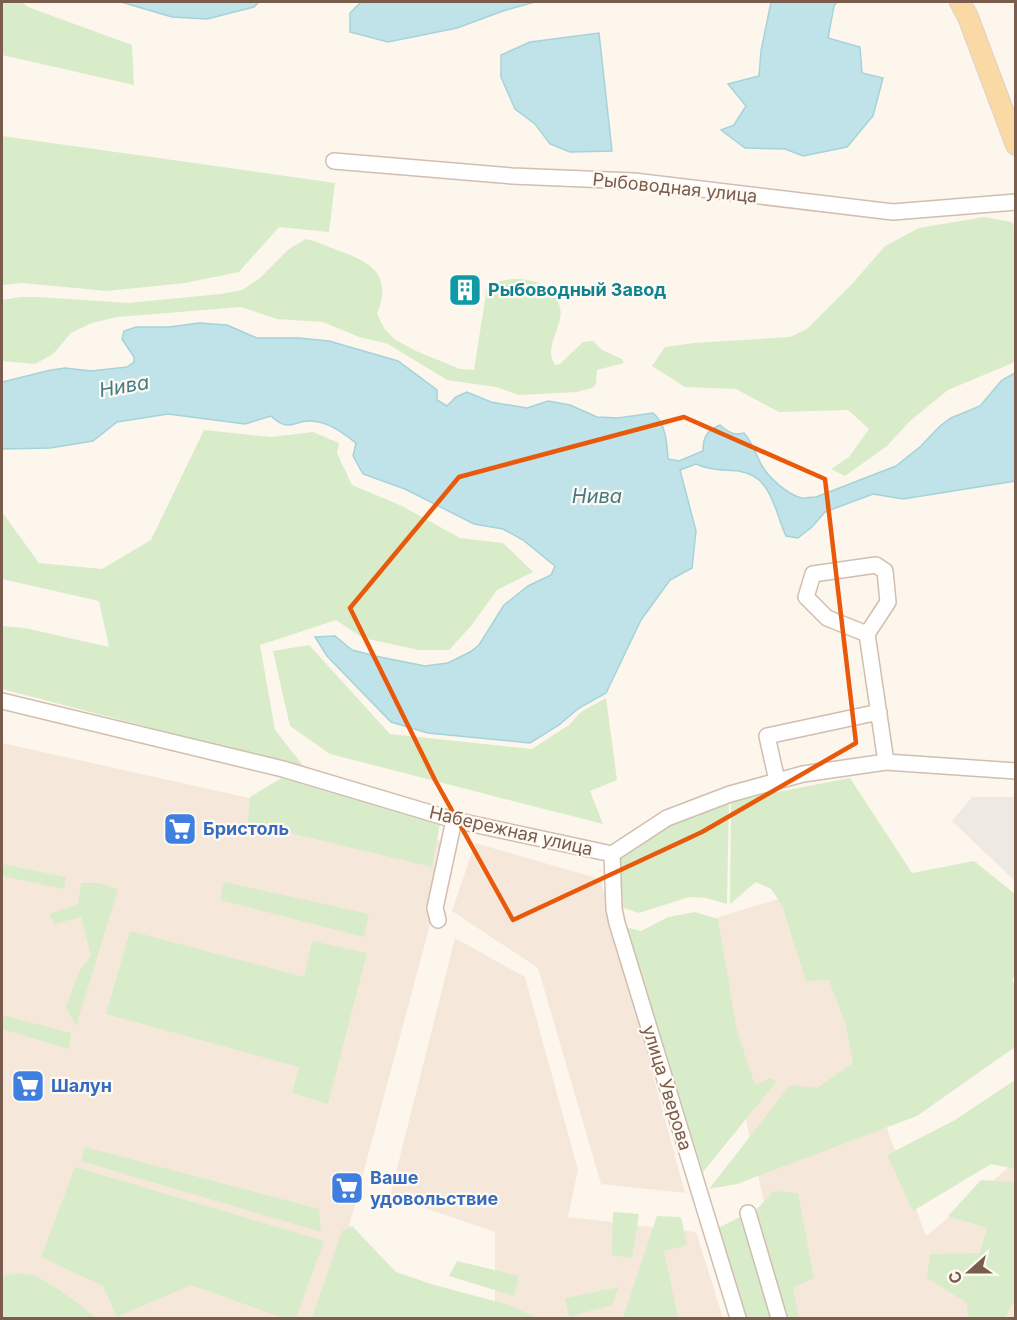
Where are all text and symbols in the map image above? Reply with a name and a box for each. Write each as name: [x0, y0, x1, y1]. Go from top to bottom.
street label: Рыбоводная улица: [592, 168, 758, 207]
building icon: Рыбоводный Завод: [447, 272, 483, 308]
place label: Рыбоводный Завод: [488, 279, 666, 300]
water label: Нива: [97, 370, 151, 402]
water label: Нива: [572, 484, 622, 508]
street label: Набережная улица: [427, 801, 595, 860]
supermarket icon: Бристоль: [162, 811, 198, 847]
place label: Бристоль: [203, 818, 289, 839]
street label: улица Уверова: [638, 1023, 696, 1153]
supermarket icon: Шалун: [10, 1068, 46, 1104]
place label: Шалун: [51, 1075, 112, 1096]
place label: Ваше удовольствие: [370, 1167, 499, 1209]
supermarket icon: Ваше удовольствие: [329, 1170, 365, 1206]
north arrow: [939, 1242, 999, 1302]
text: С: [943, 1268, 966, 1286]

